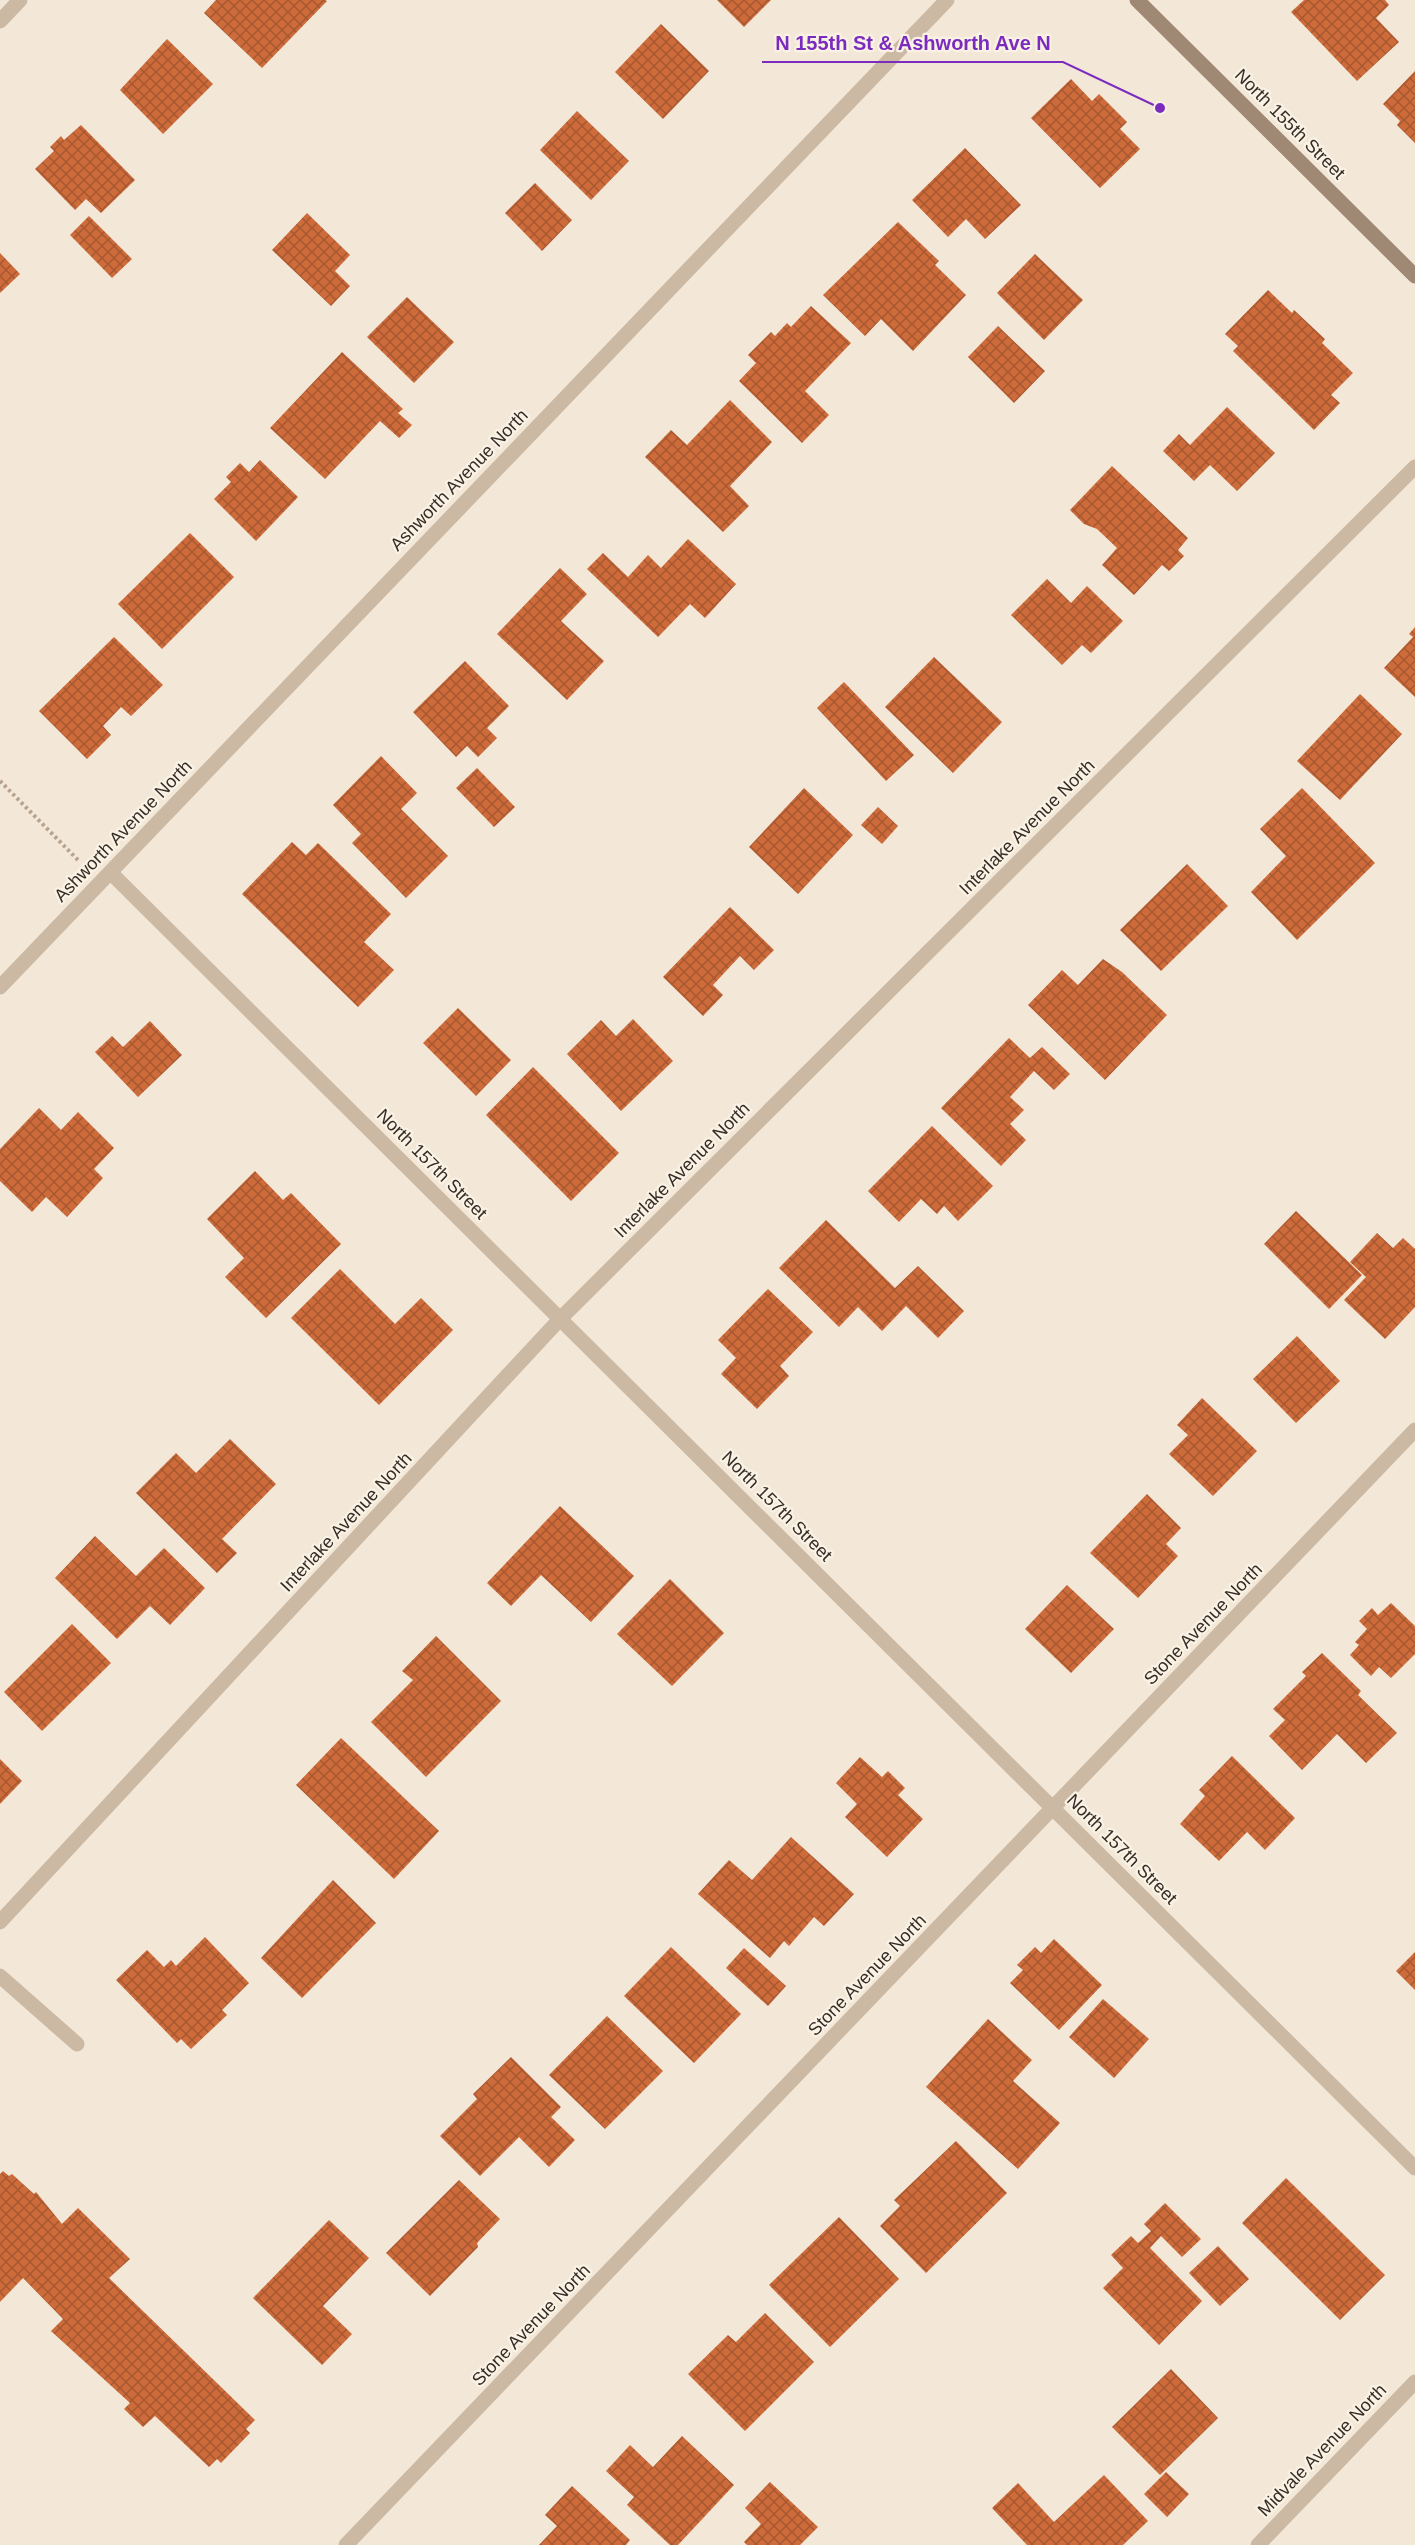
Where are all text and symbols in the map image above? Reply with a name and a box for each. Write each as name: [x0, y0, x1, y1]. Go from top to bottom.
callout: N 155th St & Ashworth Ave N: [762, 24, 1063, 62]
text: N 155th St & Ashworth Ave N: [775, 32, 1051, 54]
street label: North 155th Street: [1231, 65, 1349, 183]
street label: Ashworth Avenue North: [386, 405, 532, 555]
street label: Interlake Avenue North: [955, 755, 1099, 899]
street label: Ashworth Avenue North: [50, 756, 196, 906]
street label: Interlake Avenue North: [610, 1098, 754, 1242]
street label: North 157th Street: [373, 1105, 491, 1223]
street label: North 157th Street: [718, 1447, 836, 1565]
street label: Interlake Avenue North: [276, 1448, 416, 1596]
street label: Stone Avenue North: [1140, 1559, 1266, 1689]
street label: North 157th Street: [1063, 1790, 1181, 1908]
street label: Stone Avenue North: [804, 1910, 930, 2040]
street label: Stone Avenue North: [468, 2260, 594, 2390]
street label: Midvale Avenue North: [1254, 2380, 1390, 2520]

